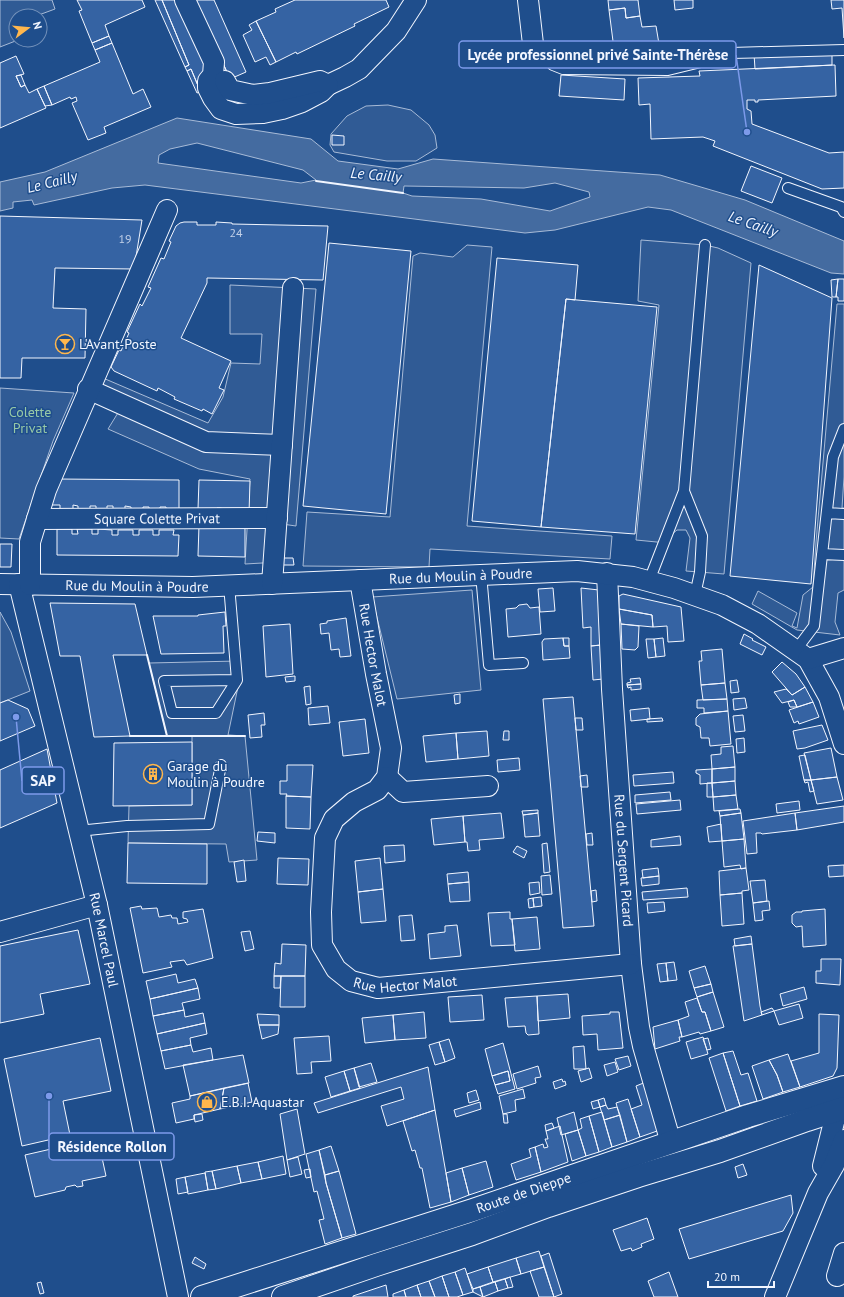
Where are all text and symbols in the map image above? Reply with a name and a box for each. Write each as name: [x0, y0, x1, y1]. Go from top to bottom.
north arrow: [8, 8, 48, 48]
text: N: [30, 20, 45, 31]
callout: Lycée professionnel privé Sainte-Thérèse: [459, 41, 736, 68]
text: Lycée professionnel privé Sainte-Thérèse: [468, 45, 729, 64]
water label: Le Cailly: [350, 163, 404, 186]
water label: Le Cailly: [25, 166, 80, 197]
water label: Le Cailly: [726, 206, 782, 241]
house number: 24: [229, 225, 243, 240]
house number: 19: [118, 231, 132, 246]
bar icon: L'Avant-Poste: [54, 333, 76, 355]
place label: L'Avant-Poste: [79, 335, 157, 353]
park label: Colette Privat: [9, 403, 51, 437]
street label: Square Colette Privat: [94, 509, 220, 528]
street label: Rue du Moulin à Poudre: [389, 564, 533, 588]
street label: Rue du Moulin à Poudre: [65, 576, 209, 596]
street label: Rue Hector Malot: [355, 602, 391, 708]
place label: Garage du Moulin à Poudre: [167, 757, 265, 791]
building icon: Garage du Moulin à Poudre: [142, 763, 164, 785]
callout: SAP: [22, 767, 64, 794]
text: SAP: [30, 771, 56, 790]
street label: Rue du Sergent Picard: [610, 794, 637, 927]
street label: Rue Marcel Paul: [85, 891, 123, 989]
street label: Rue Hector Malot: [352, 972, 458, 997]
shop icon: E.B.I. Aquastar: [196, 1091, 218, 1113]
place label: E.B.I. Aquastar: [221, 1093, 305, 1111]
callout: Résidence Rollon: [49, 1133, 174, 1160]
text: Résidence Rollon: [57, 1137, 167, 1156]
street label: Route de Dieppe: [474, 1168, 573, 1217]
scale bar: [708, 1263, 774, 1289]
text: 20 m: [714, 1269, 740, 1284]

